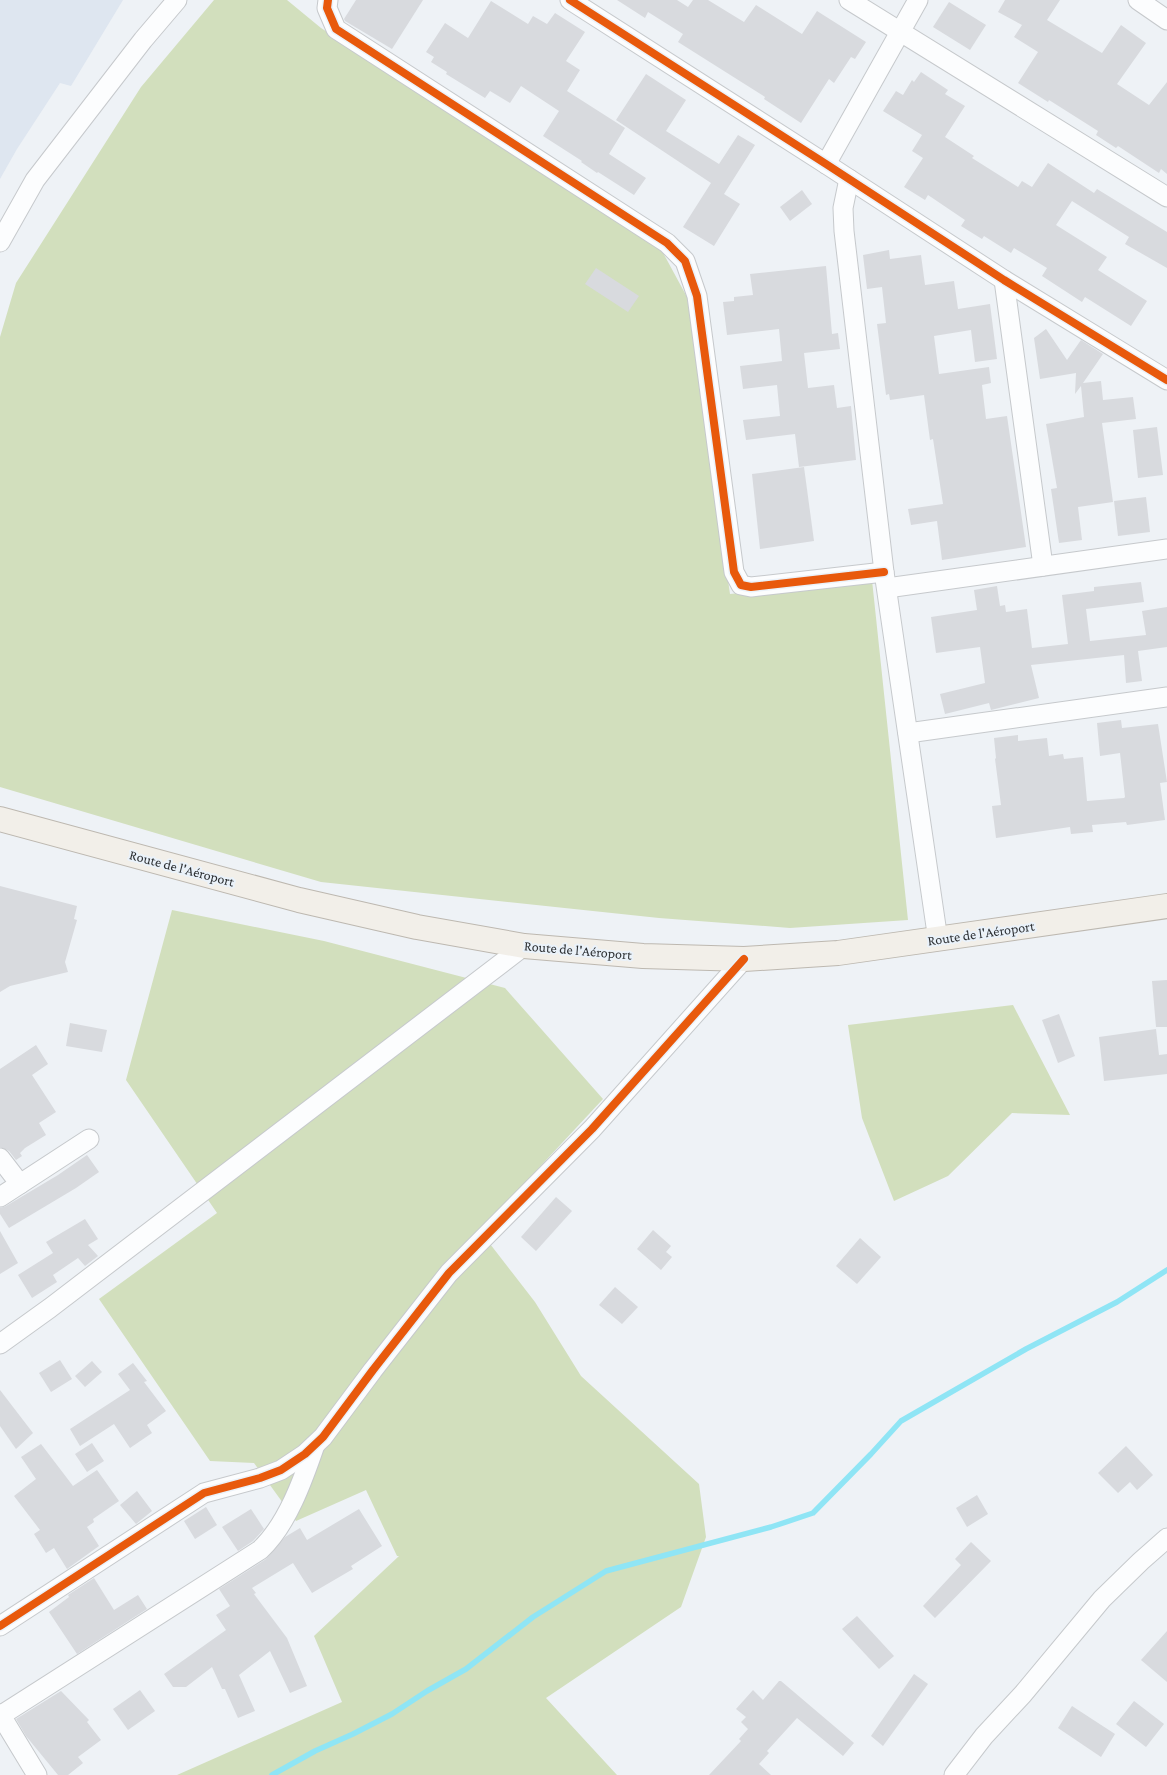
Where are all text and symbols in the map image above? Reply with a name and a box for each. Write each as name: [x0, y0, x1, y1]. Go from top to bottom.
street label: Route de l'Aéroport: [128, 846, 237, 890]
street label: Route de l'Aéroport: [926, 918, 1036, 948]
street label: Route de l'Aéroport: [524, 937, 633, 963]

